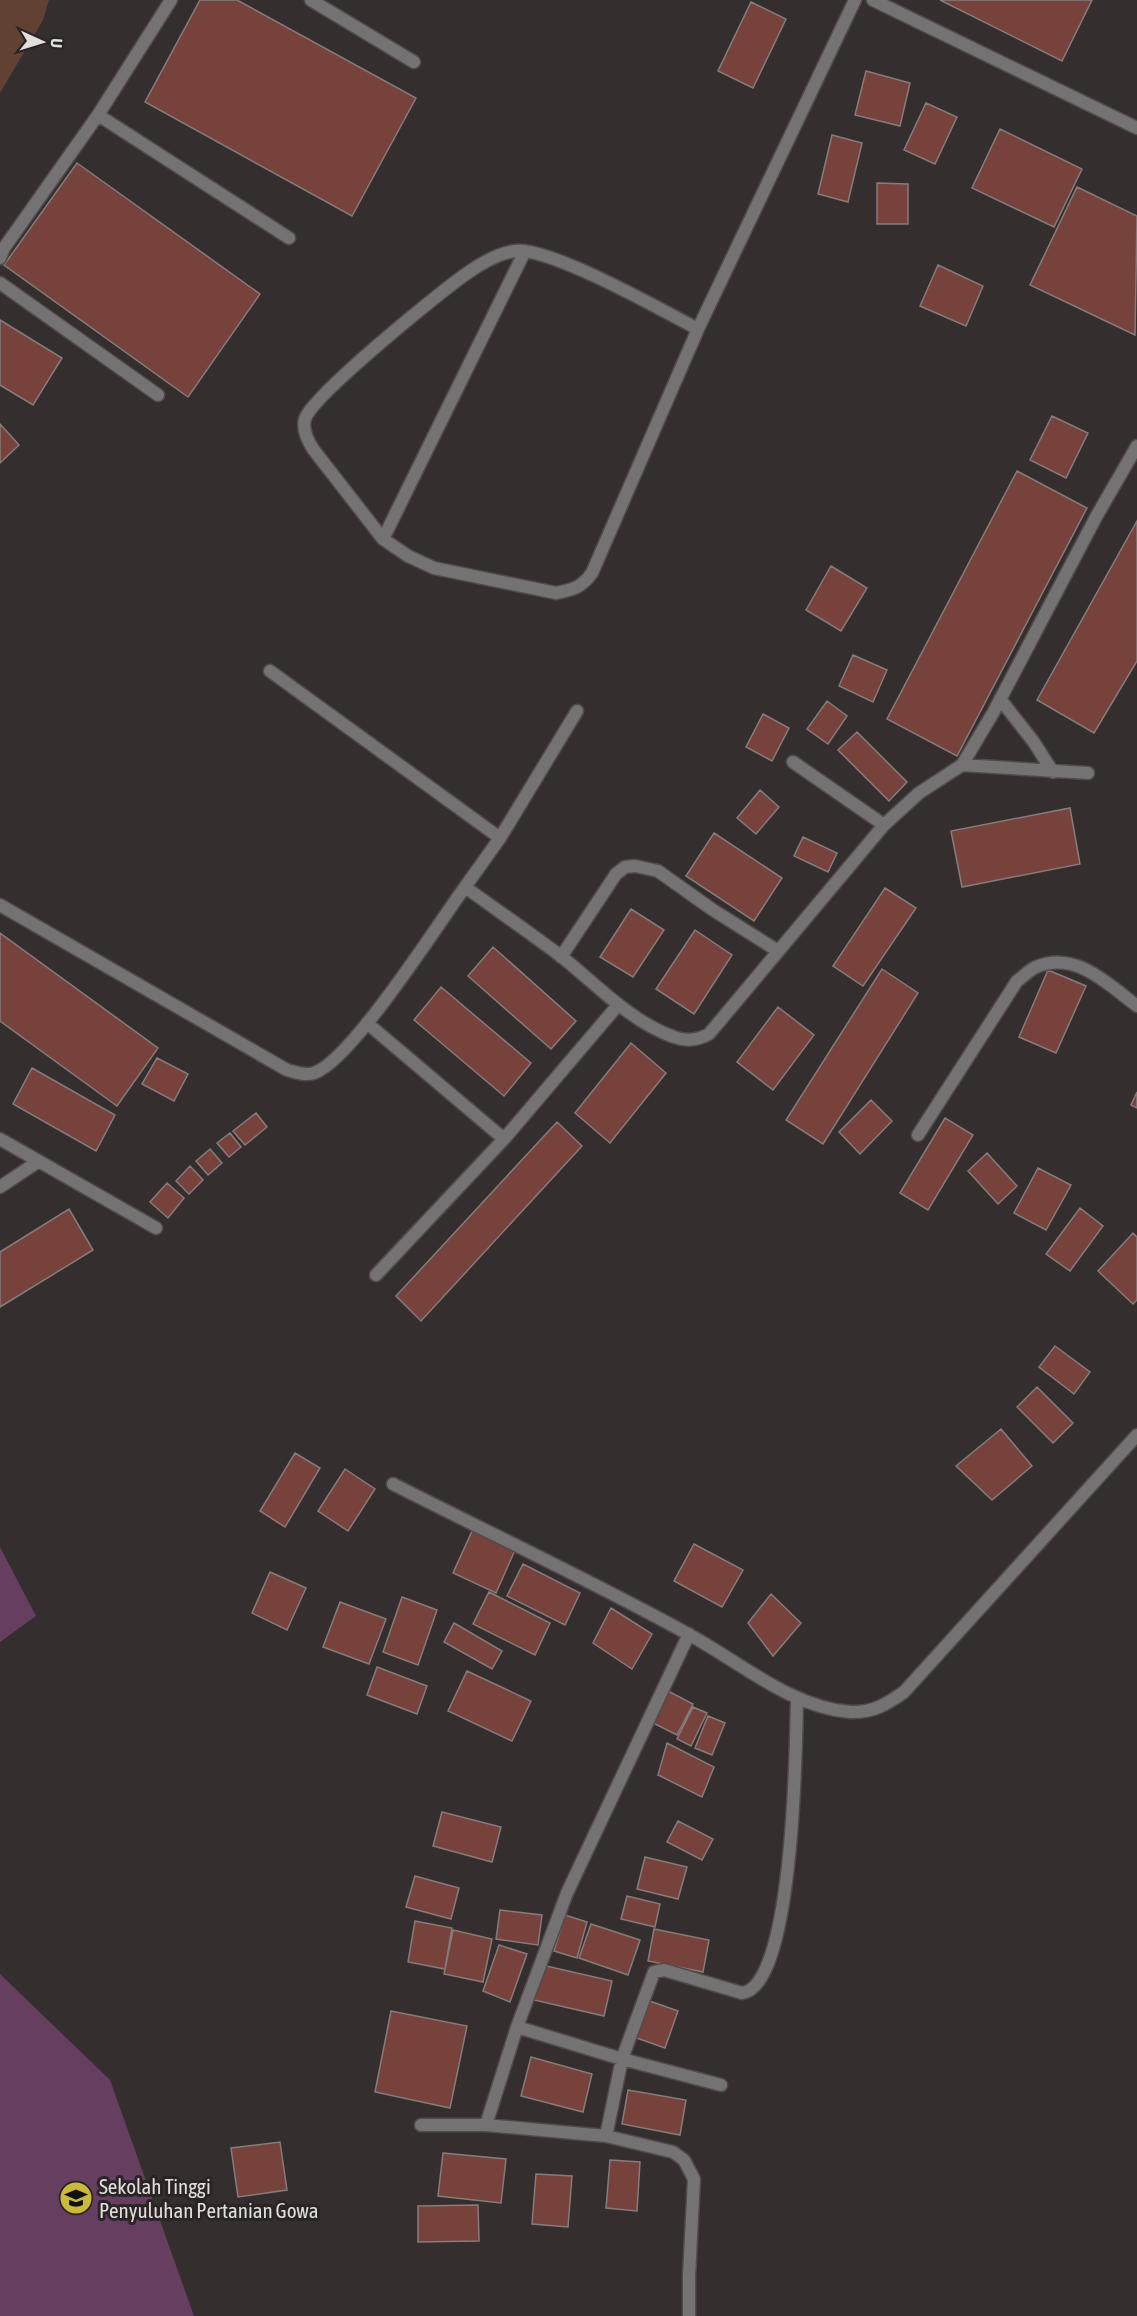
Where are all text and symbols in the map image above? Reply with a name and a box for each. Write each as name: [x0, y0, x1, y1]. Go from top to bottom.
north arrow: [12, 12, 72, 72]
text: U: [48, 38, 66, 48]
place label: Sekolah Tinggi Penyuluhan Pertanian Gowa: [99, 2174, 318, 2222]
school or university icon: Sekolah Tinggi Penyuluhan Pertanian Gowa: [58, 2180, 94, 2216]

